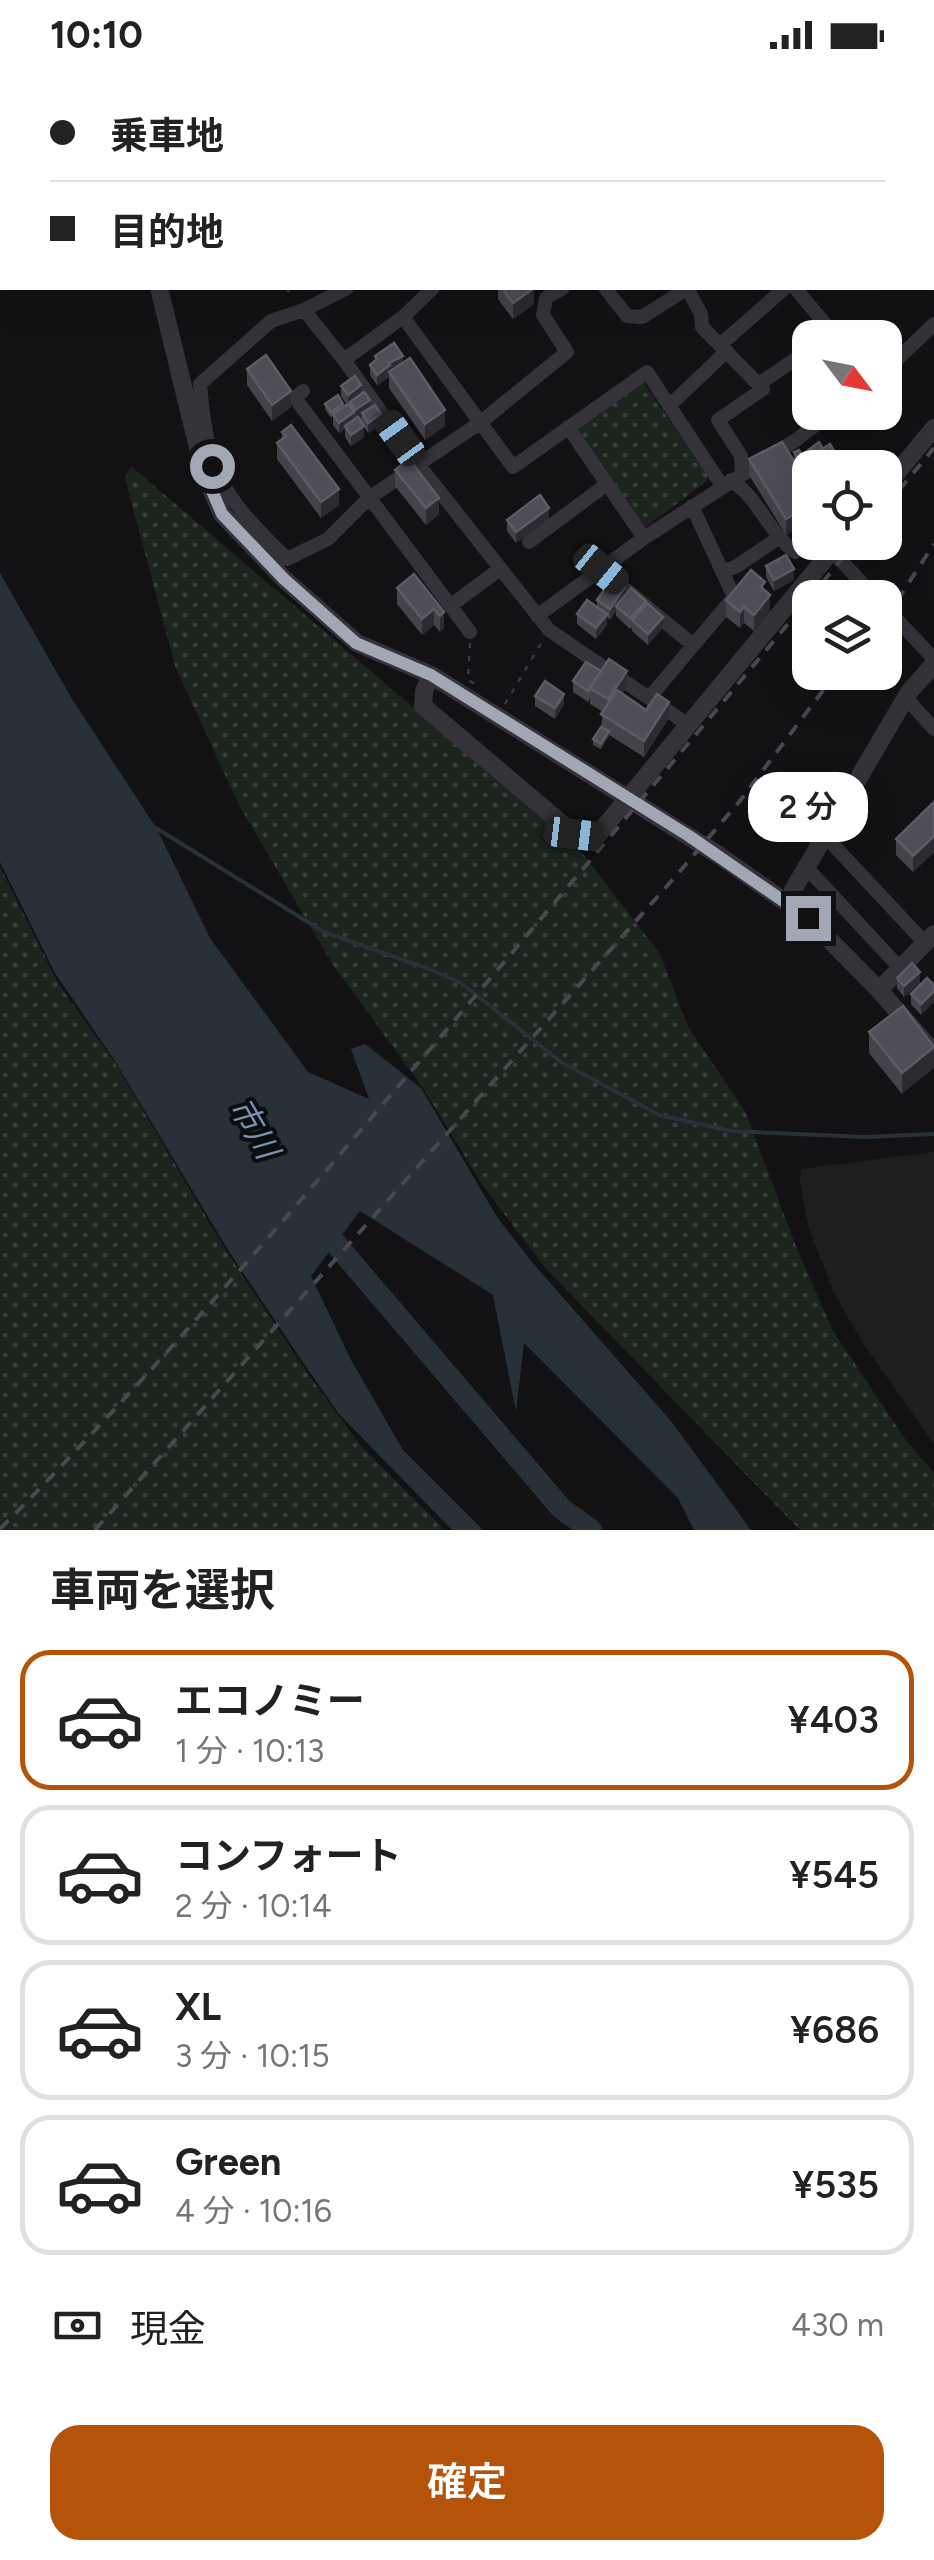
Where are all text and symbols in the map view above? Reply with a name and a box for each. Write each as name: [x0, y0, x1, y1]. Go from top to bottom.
text: 10:10: [50, 12, 143, 58]
text: 乗車地: [110, 113, 224, 159]
text: 目的地: [110, 209, 224, 255]
north arrow: [792, 320, 902, 430]
map controls: [792, 320, 902, 690]
car: [370, 405, 430, 471]
route start: [190, 444, 235, 489]
button: locate: [792, 450, 902, 560]
car: [568, 538, 634, 600]
button: layers: [792, 580, 902, 690]
callout: 2 分: [748, 773, 868, 843]
text: 2 分: [779, 788, 837, 826]
car: [542, 815, 606, 853]
route end: [786, 896, 831, 941]
water label: 市川: [222, 1091, 288, 1168]
text: 車両を選択: [50, 1563, 275, 1617]
icon: car: [55, 1675, 145, 1765]
text: エコノミー: [175, 1678, 365, 1724]
text: ¥403: [788, 1697, 879, 1743]
text: 1 分 · 10:13: [175, 1732, 325, 1770]
icon: car: [55, 1830, 145, 1920]
text: コンフォート: [175, 1833, 402, 1879]
text: ¥545: [789, 1852, 879, 1898]
text: 2 分 · 10:14: [175, 1887, 332, 1925]
text: XL: [175, 1984, 221, 2030]
icon: car: [55, 1985, 145, 2075]
text: ¥686: [790, 2007, 879, 2053]
text: 3 分 · 10:15: [175, 2037, 330, 2075]
text: Green: [175, 2139, 281, 2185]
icon: car: [55, 2140, 145, 2230]
text: ¥535: [792, 2162, 879, 2208]
text: 4 分 · 10:16: [175, 2192, 332, 2230]
icon: cash: [50, 2298, 105, 2353]
text: 現金: [130, 2306, 206, 2352]
text: 430 m: [791, 2306, 884, 2344]
button: 確定: [50, 2425, 884, 2540]

